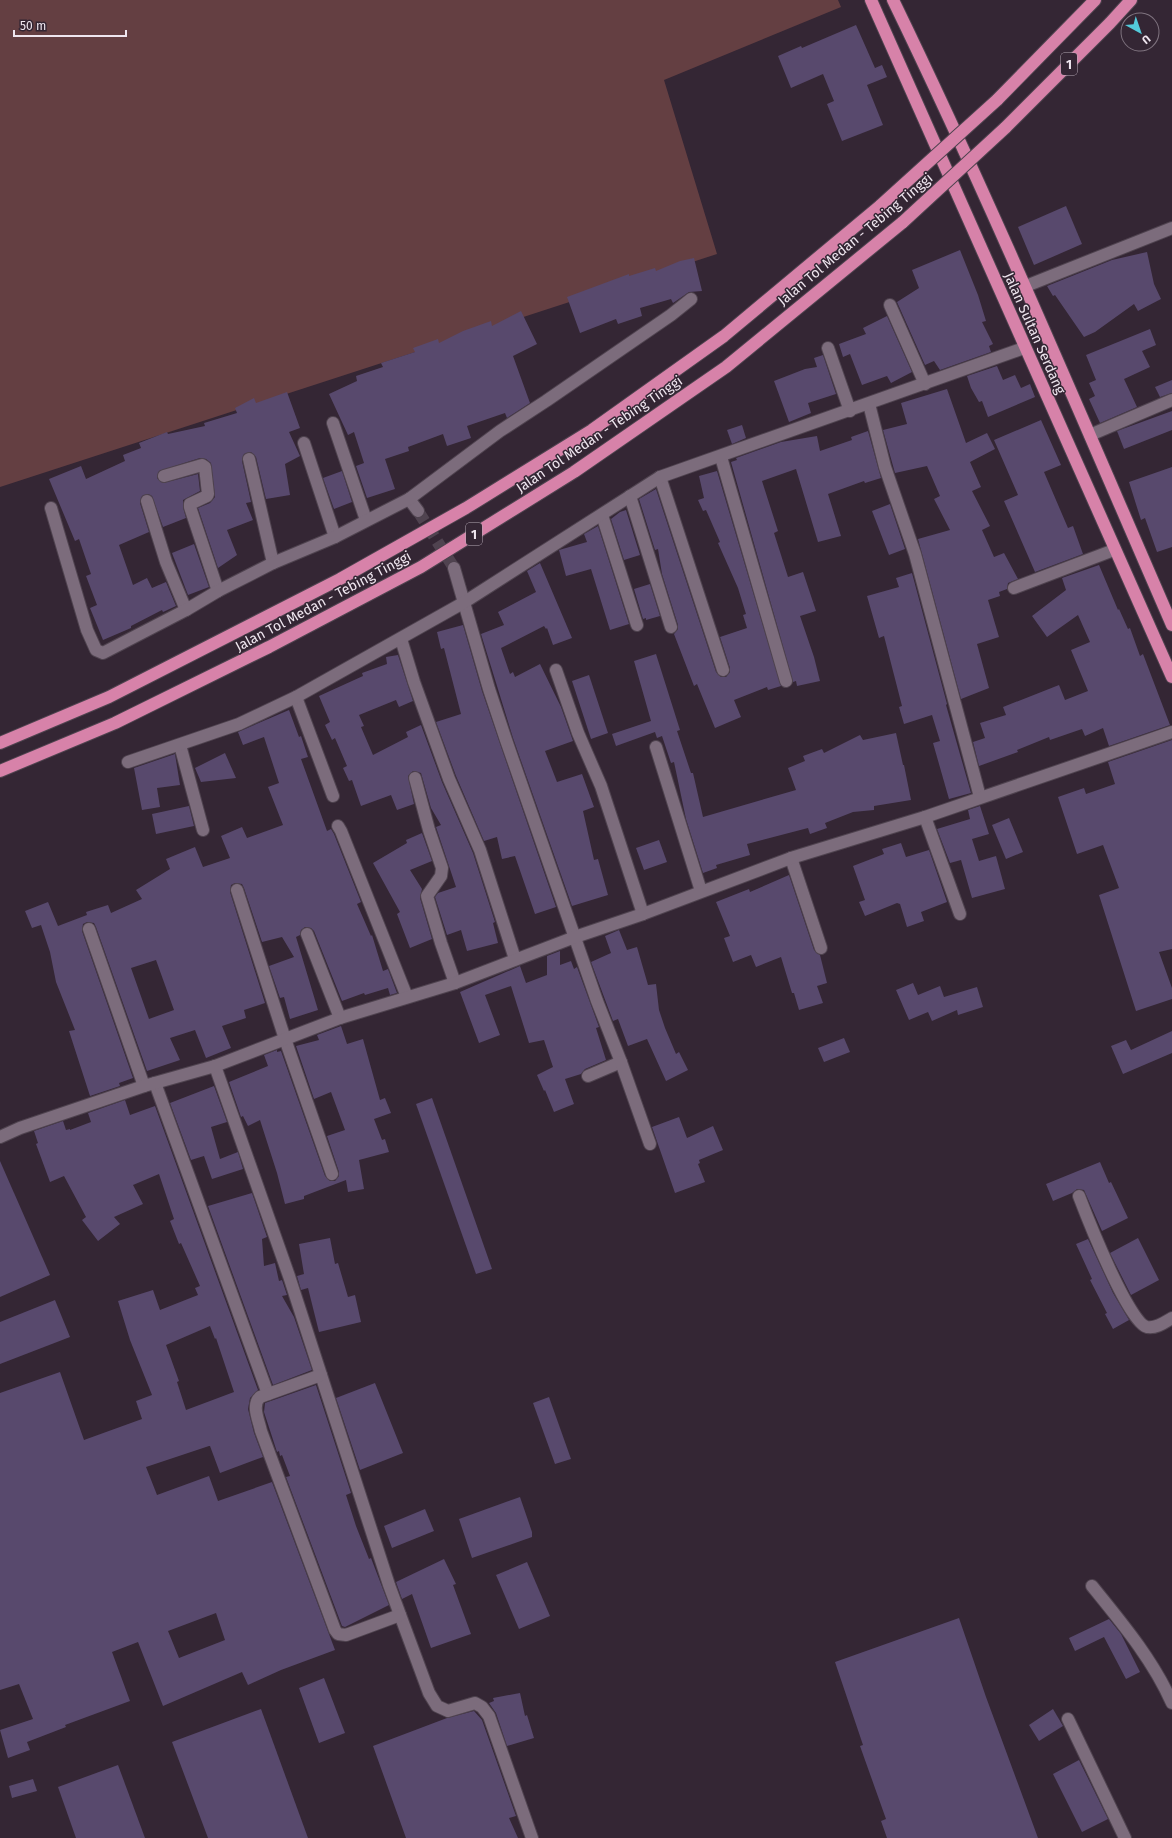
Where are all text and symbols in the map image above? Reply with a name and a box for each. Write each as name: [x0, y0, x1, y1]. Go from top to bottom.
scale bar: [14, 12, 126, 38]
north arrow: [1120, 12, 1160, 52]
text: 50 m: [20, 19, 46, 33]
text: U: [1139, 32, 1153, 47]
road number: 1: [1061, 53, 1077, 75]
street label: Jalan Tol Medan - Tebing Tinggi: [774, 170, 936, 309]
street label: Jalan Sultan Serdang: [1000, 270, 1069, 397]
street label: Jalan Tol Medan - Tebing Tinggi: [513, 372, 686, 497]
road number: 1: [466, 523, 482, 545]
street label: Jalan Tol Medan - Tebing Tinggi: [232, 548, 414, 655]

